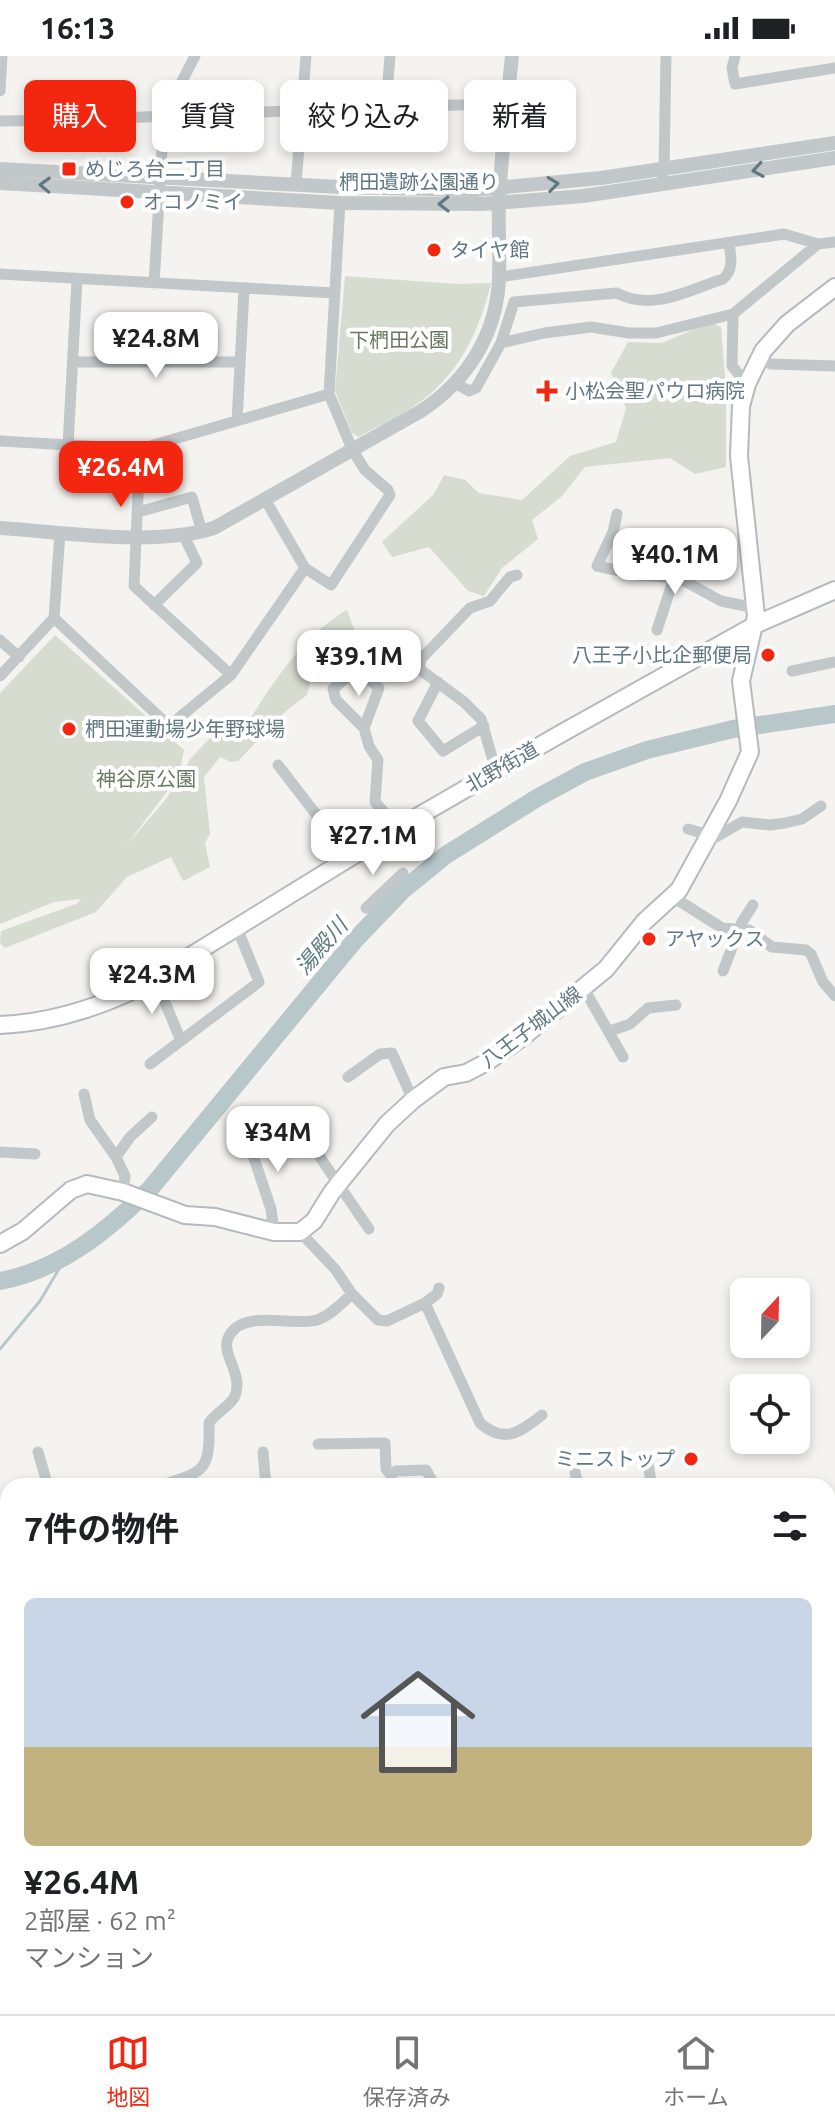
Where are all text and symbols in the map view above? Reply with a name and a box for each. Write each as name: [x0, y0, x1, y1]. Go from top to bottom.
text: 16:13: [40, 11, 115, 45]
chip: 購入: [24, 80, 136, 152]
chip: 賃貸: [152, 80, 264, 152]
chip: 絞り込み: [280, 80, 448, 152]
chip: 新着: [464, 80, 576, 152]
place label: めじろ台二丁目: [85, 157, 225, 180]
marker: めじろ台二丁目: [60, 160, 78, 178]
one-way arrow: [751, 161, 765, 178]
street label: 椚田遺跡公園通り: [339, 170, 499, 193]
one-way arrow: [547, 175, 560, 192]
one-way arrow: [38, 177, 51, 194]
place label: オコノミイ: [143, 190, 243, 213]
marker: オコノミイ: [118, 193, 136, 211]
one-way arrow: [437, 196, 450, 213]
place label: タイヤ館: [450, 238, 529, 261]
marker: タイヤ館: [425, 241, 443, 259]
pin: ¥24.8M: [91, 312, 221, 380]
text: ¥24.8M: [112, 323, 200, 352]
park label: 下椚田公園: [349, 328, 449, 351]
place label: 小松会聖パウロ病院: [565, 379, 745, 402]
marker: 小松会聖パウロ病院: [536, 380, 558, 402]
pin: ¥26.4M: [56, 441, 186, 509]
text: ¥26.4M: [77, 452, 165, 481]
pin: ¥40.1M: [610, 528, 740, 596]
text: ¥40.1M: [631, 539, 719, 568]
pin: ¥39.1M: [294, 630, 424, 698]
text: ¥39.1M: [315, 641, 403, 670]
place label: 八王子小比企郵便局: [572, 643, 752, 666]
marker: 八王子小比企郵便局: [759, 646, 777, 664]
place label: 椚田運動場少年野球場: [85, 717, 285, 740]
marker: 椚田運動場少年野球場: [60, 720, 78, 738]
street label: 北野街道: [461, 737, 542, 797]
park label: 神谷原公園: [96, 767, 196, 790]
pin: ¥27.1M: [308, 809, 438, 877]
text: ¥27.1M: [329, 820, 417, 849]
water label: 湯殿川: [290, 911, 353, 979]
place label: アヤックス: [665, 927, 764, 950]
marker: アヤックス: [640, 930, 658, 948]
pin: ¥24.3M: [87, 948, 217, 1016]
text: ¥24.3M: [108, 959, 196, 988]
street label: 八王子城山線: [476, 981, 586, 1072]
pin: ¥34M: [231, 1106, 325, 1174]
text: ¥34M: [244, 1117, 312, 1146]
north arrow: [730, 1278, 810, 1358]
map controls: [730, 1278, 810, 1454]
button: locate: [730, 1374, 810, 1454]
place label: ミニストップ: [555, 1447, 675, 1470]
marker: ミニストップ: [682, 1450, 700, 1468]
icon: filters: [768, 1504, 812, 1548]
text: 7件の物件: [24, 1509, 179, 1547]
icon: home: [346, 1650, 490, 1794]
text: ¥26.4M: [24, 1862, 139, 1900]
text: 2部屋 · 62 m²: [24, 1906, 176, 1935]
text: マンション: [24, 1943, 154, 1972]
tab: 地図: [106, 2031, 150, 2111]
tab: 保存済み: [363, 2031, 451, 2111]
tab: ホーム: [663, 2031, 729, 2111]

